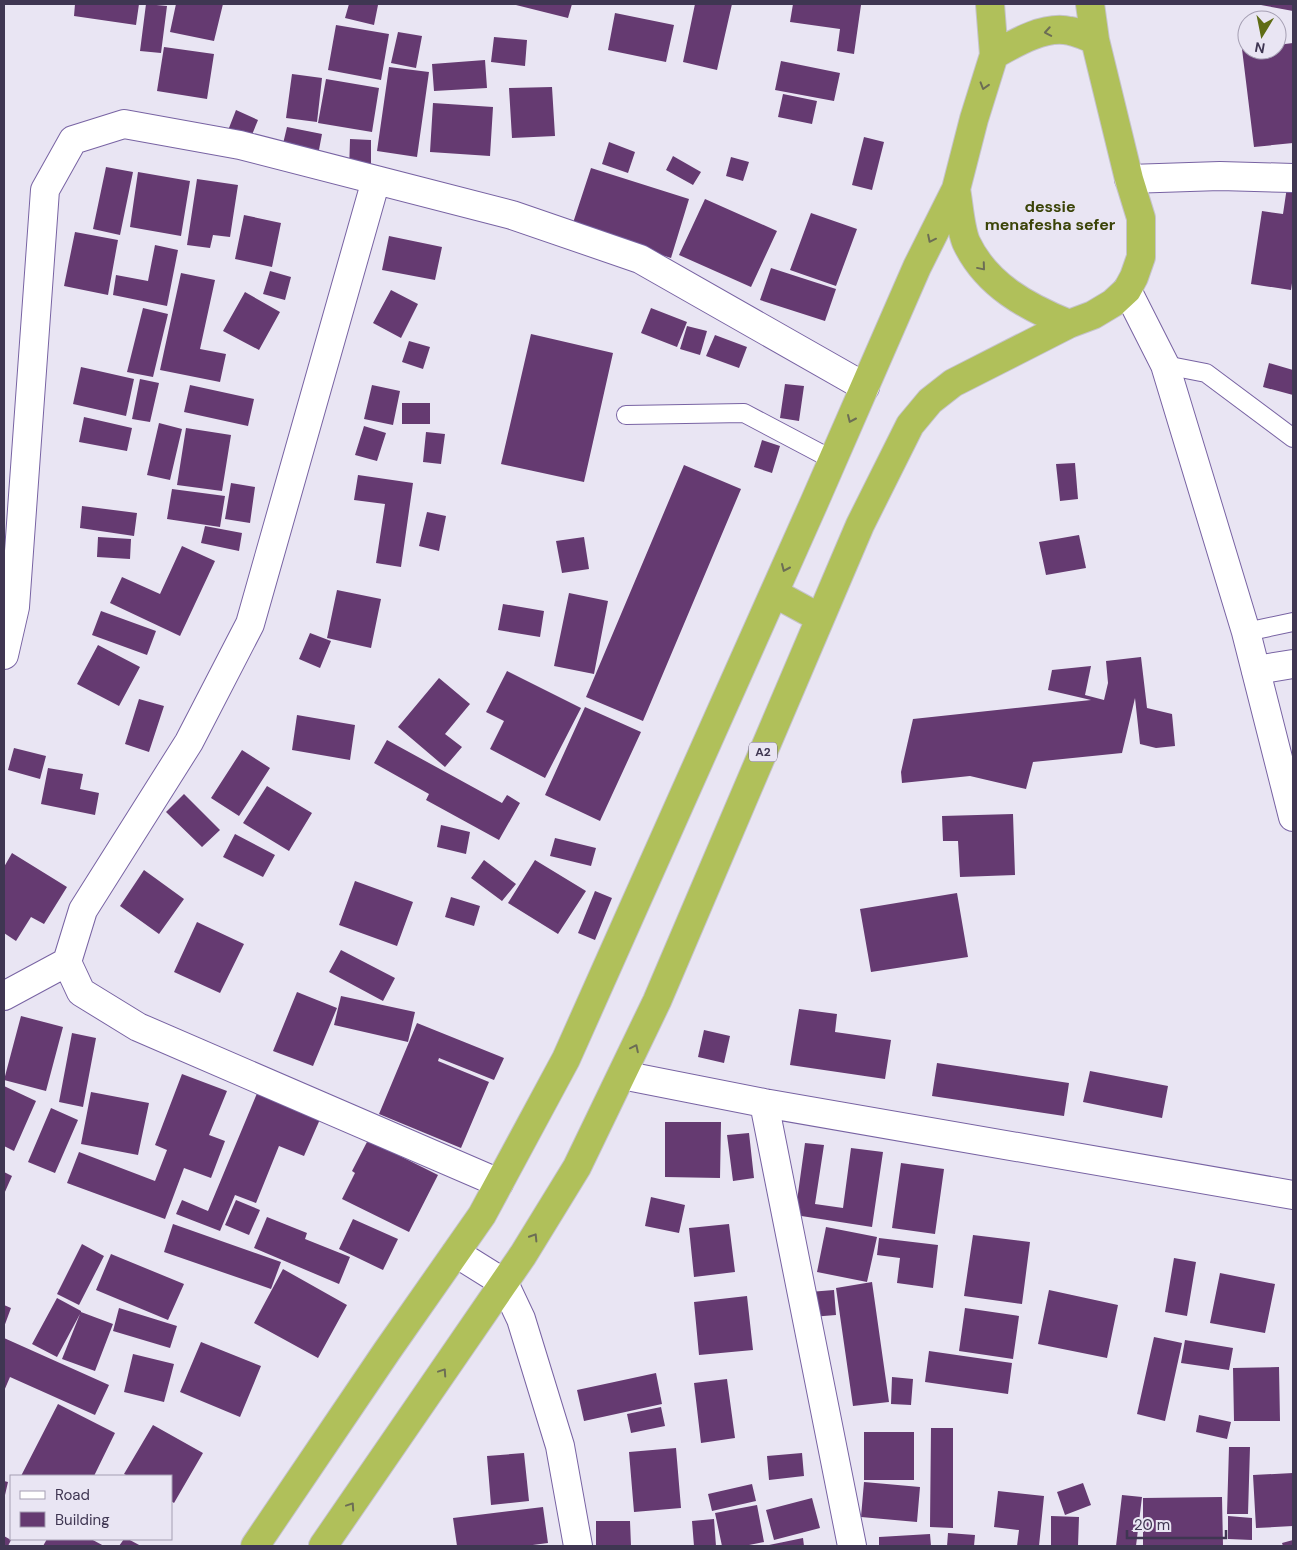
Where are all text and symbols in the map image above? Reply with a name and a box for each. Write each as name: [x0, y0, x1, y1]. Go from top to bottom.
north arrow: [1237, 10, 1287, 60]
one-way arrow: [1044, 26, 1053, 36]
text: N: [1253, 38, 1266, 58]
one-way arrow: [980, 81, 990, 90]
district label: dessie menafesha sefer: [985, 196, 1116, 235]
one-way arrow: [927, 234, 937, 243]
one-way arrow: [976, 261, 985, 270]
one-way arrow: [846, 414, 857, 423]
one-way arrow: [781, 563, 792, 572]
road number: A2: [749, 742, 777, 762]
one-way arrow: [628, 1044, 639, 1053]
one-way arrow: [527, 1234, 537, 1243]
one-way arrow: [437, 1368, 446, 1378]
legend: [10, 1475, 172, 1540]
text: Road: [55, 1485, 90, 1505]
one-way arrow: [345, 1502, 354, 1512]
scale bar: [1127, 1508, 1226, 1540]
text: Building: [55, 1510, 110, 1530]
text: 20 m: [1134, 1515, 1170, 1535]

